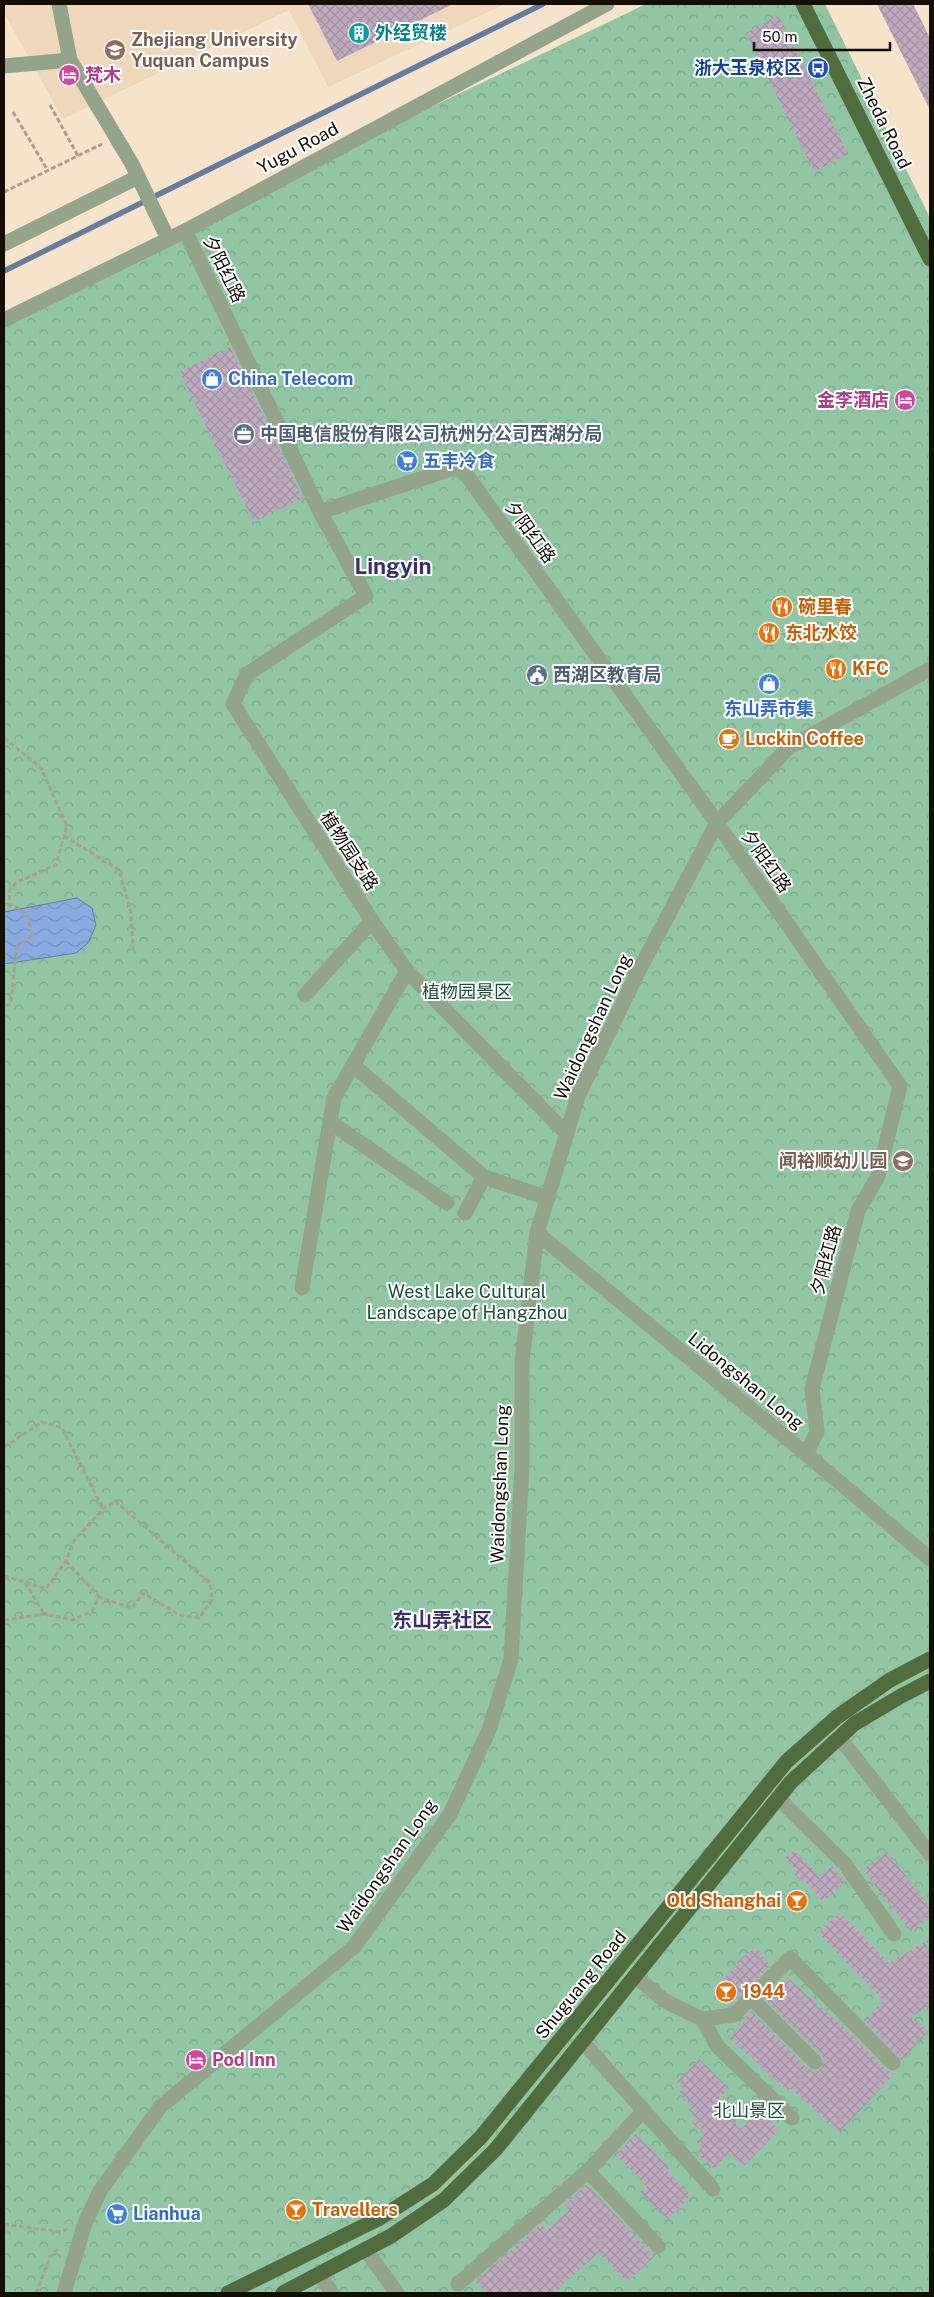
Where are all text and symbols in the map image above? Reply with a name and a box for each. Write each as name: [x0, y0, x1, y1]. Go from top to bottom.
scale bar: [754, 20, 890, 52]
building icon: 外经贸楼: [347, 21, 371, 45]
place label: 外经贸楼: [375, 22, 447, 43]
text: 50 m: [762, 28, 797, 45]
place label: Zhejiang University Yuquan Campus: [131, 29, 298, 71]
school or university icon: Zhejiang University Yuquan Campus: [103, 38, 127, 62]
bus stop icon: 浙大玉泉校区: [806, 56, 830, 80]
place label: 浙大玉泉校区: [694, 57, 802, 78]
hotel icon: 梵木: [57, 63, 81, 87]
place label: 梵木: [85, 64, 121, 85]
street label: Zheda Road: [853, 73, 916, 172]
street label: Yugu Road: [254, 117, 342, 178]
street label: 夕阳红路: [199, 232, 250, 306]
shop icon: China Telecom: [200, 367, 224, 391]
place label: China Telecom: [228, 368, 353, 389]
hotel icon: 金李酒店: [893, 388, 917, 412]
place label: 金李酒店: [817, 389, 889, 410]
office icon: 中国电信股份有限公司杭州分公司西湖分局: [232, 422, 256, 446]
place label: 中国电信股份有限公司杭州分公司西湖分局: [260, 423, 602, 444]
supermarket icon: 五丰冷食: [395, 449, 419, 473]
place label: 五丰冷食: [423, 450, 495, 471]
street label: 夕阳红路: [501, 496, 560, 567]
district label: Lingyin: [354, 553, 432, 579]
restaurant icon: 碗里春: [770, 595, 794, 619]
place label: 碗里春: [798, 596, 852, 617]
restaurant icon: 东北水饺: [757, 621, 781, 645]
place label: 东北水饺: [785, 622, 857, 643]
restaurant icon: KFC: [824, 657, 848, 681]
place label: KFC: [852, 658, 889, 679]
public building icon: 西湖区教育局: [525, 663, 549, 687]
place label: 西湖区教育局: [553, 664, 661, 685]
shop icon: 东山弄市集: [757, 672, 781, 696]
place label: 东山弄市集: [724, 698, 814, 719]
cafe icon: Luckin Coffee: [717, 727, 741, 751]
place label: Luckin Coffee: [745, 728, 864, 749]
street label: 植物园支路: [316, 807, 383, 894]
street label: 夕阳红路: [737, 825, 796, 896]
street label: Waidongshan Long: [549, 950, 636, 1103]
park label: 植物园景区: [422, 981, 512, 1002]
school or university icon: 闻裕顺幼儿园: [891, 1149, 915, 1173]
place label: 闻裕顺幼儿园: [779, 1150, 887, 1171]
street label: 夕阳红路: [806, 1222, 845, 1297]
park label: West Lake Cultural Landscape of Hangzhou: [366, 1281, 568, 1323]
street label: Lidongshan Long: [684, 1327, 808, 1434]
street label: Waidongshan Long: [486, 1404, 513, 1564]
district label: 东山弄社区: [392, 1608, 492, 1632]
street label: Waidongshan Long: [332, 1795, 441, 1937]
bar icon: Old Shanghai: [785, 1889, 809, 1913]
place label: Old Shanghai: [666, 1890, 781, 1911]
street label: Shuguang Road: [531, 1926, 631, 2043]
bar icon: 1944: [714, 1980, 738, 2004]
place label: 1944: [742, 1981, 785, 2002]
hotel icon: Pod Inn: [184, 2048, 208, 2072]
place label: Pod Inn: [212, 2049, 276, 2070]
park label: 北山景区: [713, 2100, 785, 2121]
bar icon: Travellers: [284, 2198, 308, 2222]
place label: Travellers: [312, 2199, 398, 2220]
supermarket icon: Lianhua: [105, 2202, 129, 2226]
place label: Lianhua: [133, 2203, 201, 2224]

